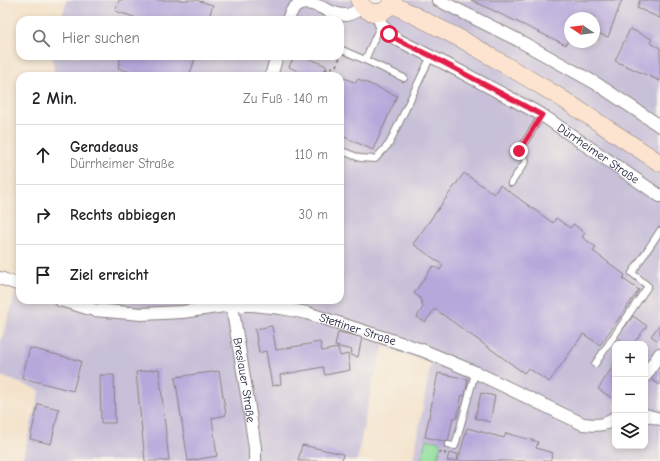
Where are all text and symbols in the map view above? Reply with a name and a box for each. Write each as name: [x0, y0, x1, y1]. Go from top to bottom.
north arrow: [564, 12, 600, 48]
search box: [16, 16, 344, 60]
route start: [380, 25, 398, 43]
icon: search: [30, 27, 52, 49]
text: Hier suchen: [62, 29, 140, 47]
text: 2 Min.: [32, 89, 77, 108]
text: Zu Fuß · 140 m: [243, 91, 328, 106]
street label: Dürrheimer Straße: [555, 121, 642, 187]
text: Geradeaus: [70, 138, 138, 156]
route end: [510, 142, 528, 160]
icon: ahead: [32, 144, 54, 166]
text: 110 m: [295, 147, 328, 162]
text: Dürrheimer Straße: [70, 156, 174, 171]
icon: right: [32, 204, 54, 226]
text: Rechts abbiegen: [70, 206, 176, 224]
text: 30 m: [298, 207, 328, 222]
icon: arrive: [32, 264, 54, 286]
text: Ziel erreicht: [70, 266, 148, 284]
street label: Stettiner Straße: [317, 310, 398, 348]
street label: Breslauer Straße: [230, 336, 258, 423]
map controls: [612, 341, 648, 449]
button: +: [612, 341, 648, 377]
button: −: [612, 377, 648, 413]
button: layers: [612, 413, 648, 449]

